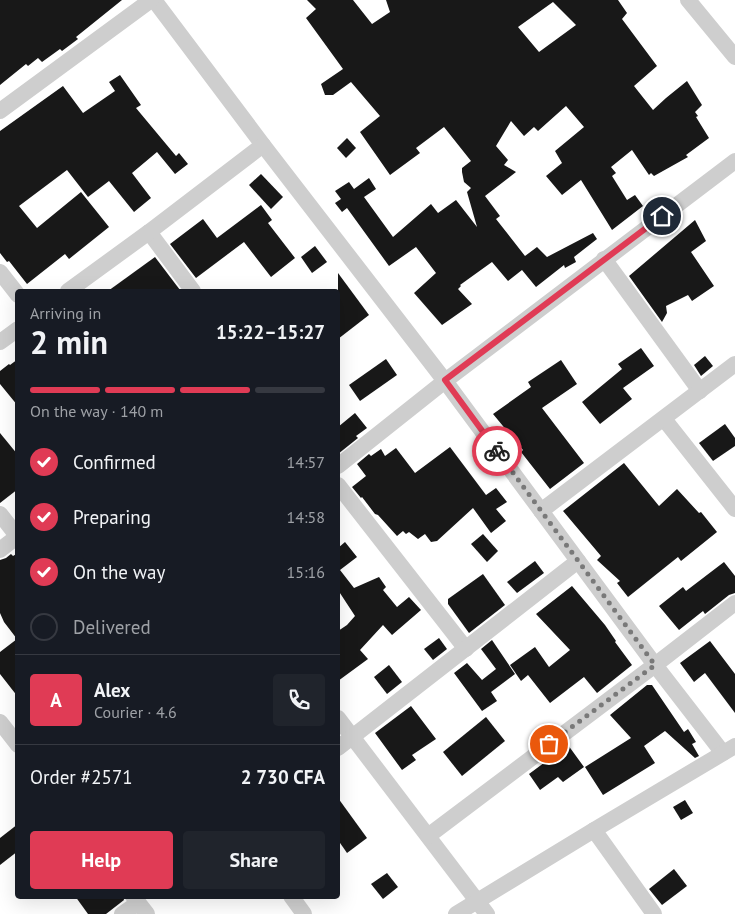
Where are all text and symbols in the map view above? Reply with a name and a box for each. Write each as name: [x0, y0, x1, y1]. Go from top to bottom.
pin: [641, 195, 683, 237]
icon: home: [648, 202, 676, 230]
text: Arriving in: [30, 303, 101, 323]
text: 15:22–15:27: [216, 320, 325, 344]
text: 2 min: [30, 321, 108, 363]
text: On the way · 140 m: [30, 401, 163, 421]
courier: [472, 426, 522, 476]
icon: bike: [483, 437, 511, 465]
icon: check: [30, 448, 58, 476]
text: Confirmed: [73, 450, 156, 474]
text: 14:57: [287, 452, 325, 472]
icon: check: [30, 503, 58, 531]
text: Preparing: [73, 505, 151, 529]
text: 14:58: [287, 507, 325, 527]
icon: check: [30, 558, 58, 586]
text: On the way: [73, 560, 165, 584]
text: 15:16: [287, 562, 325, 582]
text: Delivered: [73, 615, 151, 639]
button: phone: [273, 674, 325, 726]
text: Alex: [94, 678, 130, 702]
text: A: [50, 688, 62, 712]
text: Courier · 4.6: [94, 702, 177, 722]
pin: [528, 723, 570, 765]
icon: bag: [535, 730, 563, 758]
text: Order #2571: [30, 765, 133, 789]
text: 2 730 CFA: [241, 765, 325, 789]
button: Help: [30, 831, 173, 889]
button: Share: [183, 831, 325, 889]

